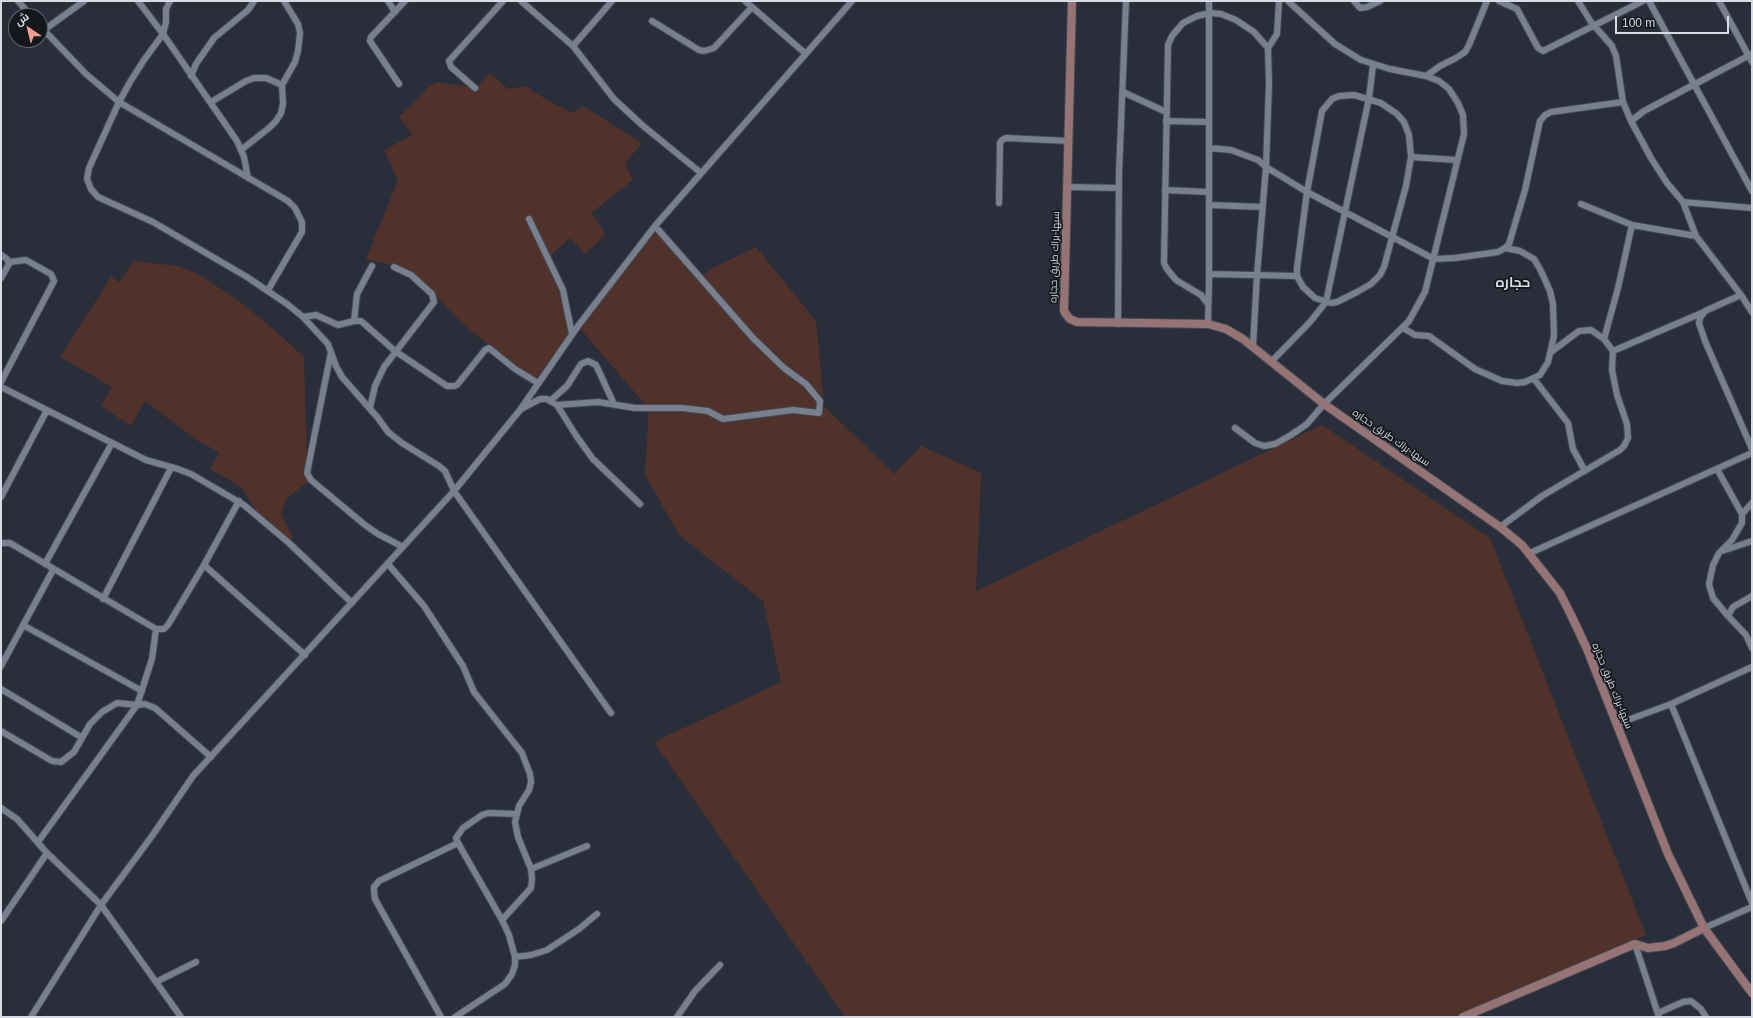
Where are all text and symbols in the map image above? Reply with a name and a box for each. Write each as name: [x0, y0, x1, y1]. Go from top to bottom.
north arrow: [8, 8, 48, 48]
scale bar: [1617, 8, 1731, 34]
text: ش: [12, 10, 31, 28]
text: 100 m: [1622, 16, 1655, 30]
street label: سبها-براك طريق حجاره: [1047, 211, 1063, 303]
district label: حجاره: [1496, 275, 1530, 291]
street label: سبها-براك طريق حجاره: [1350, 407, 1432, 469]
street label: سبها-براك طريق حجاره: [1589, 641, 1635, 731]

